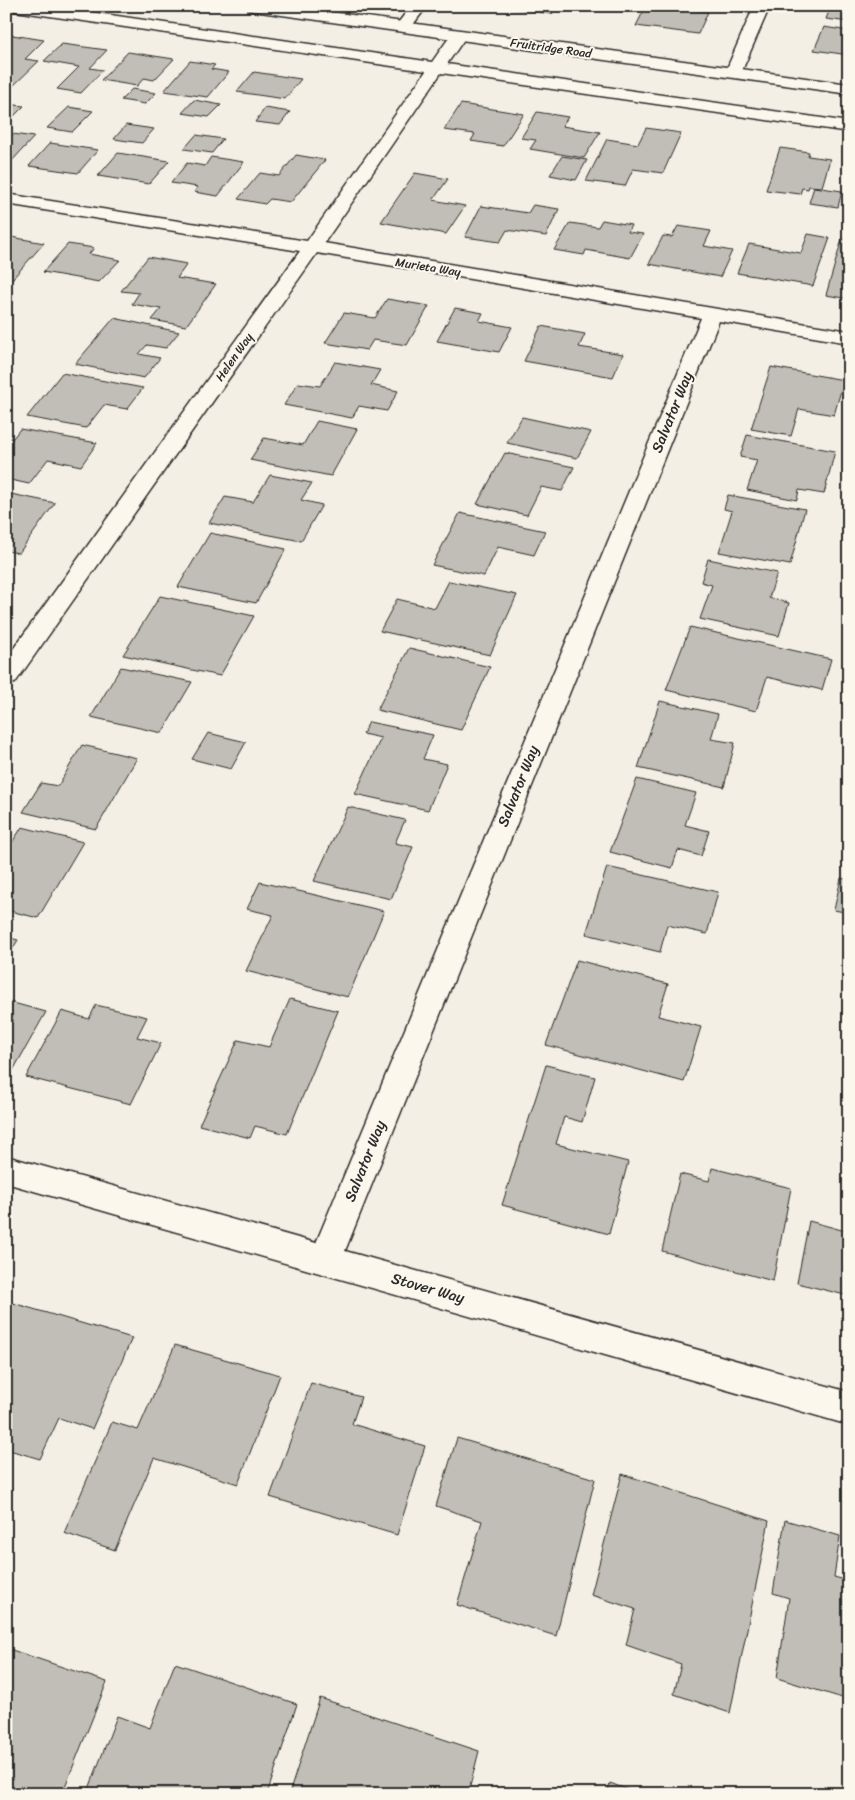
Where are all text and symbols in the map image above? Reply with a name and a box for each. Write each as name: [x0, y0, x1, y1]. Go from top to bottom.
street label: Fruitridge Road: [509, 31, 594, 65]
street label: Murieta Way: [394, 251, 463, 283]
street label: Helen Way: [209, 327, 259, 386]
street label: Salvator Way: [644, 367, 700, 457]
street label: Salvator Way: [490, 741, 546, 831]
street label: Salvator Way: [337, 1116, 393, 1206]
street label: Stover Way: [388, 1265, 468, 1311]

